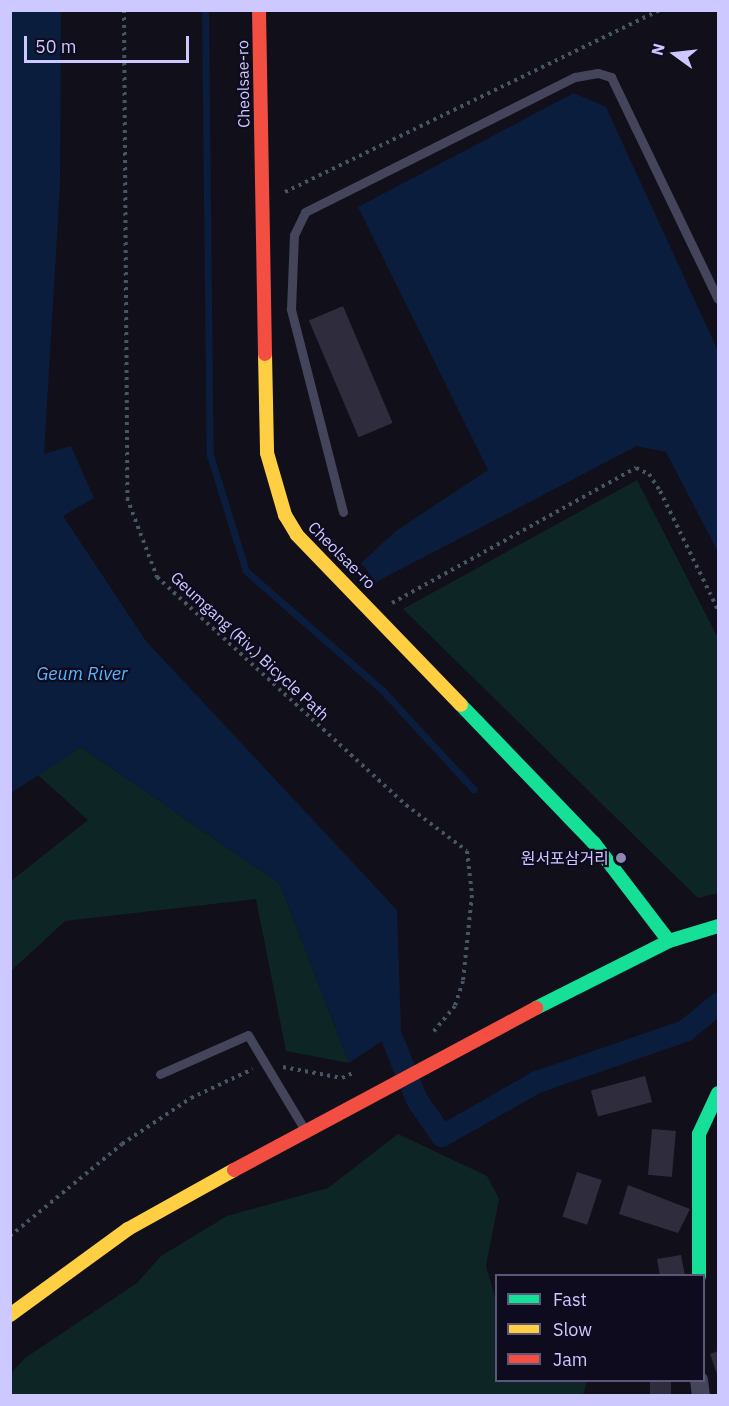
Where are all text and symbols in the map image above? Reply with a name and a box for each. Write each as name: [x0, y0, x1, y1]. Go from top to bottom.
scale bar: [27, 24, 192, 62]
north arrow: [645, 24, 705, 84]
text: 50 m: [35, 35, 77, 58]
street label: Cheolsae-ro: [233, 40, 253, 128]
text: N: [646, 41, 669, 58]
street label: Cheolsae-ro: [304, 517, 380, 593]
street label: Geumgang (Riv.) Bicycle Path: [167, 568, 333, 724]
water label: Geum River: [36, 663, 128, 685]
place label: 원서포삼거리: [521, 848, 609, 868]
marker: 원서포삼거리: [614, 851, 628, 865]
legend: [495, 1274, 705, 1382]
text: Fast: [553, 1288, 587, 1311]
text: Slow: [553, 1318, 592, 1341]
text: Jam: [553, 1348, 588, 1371]

